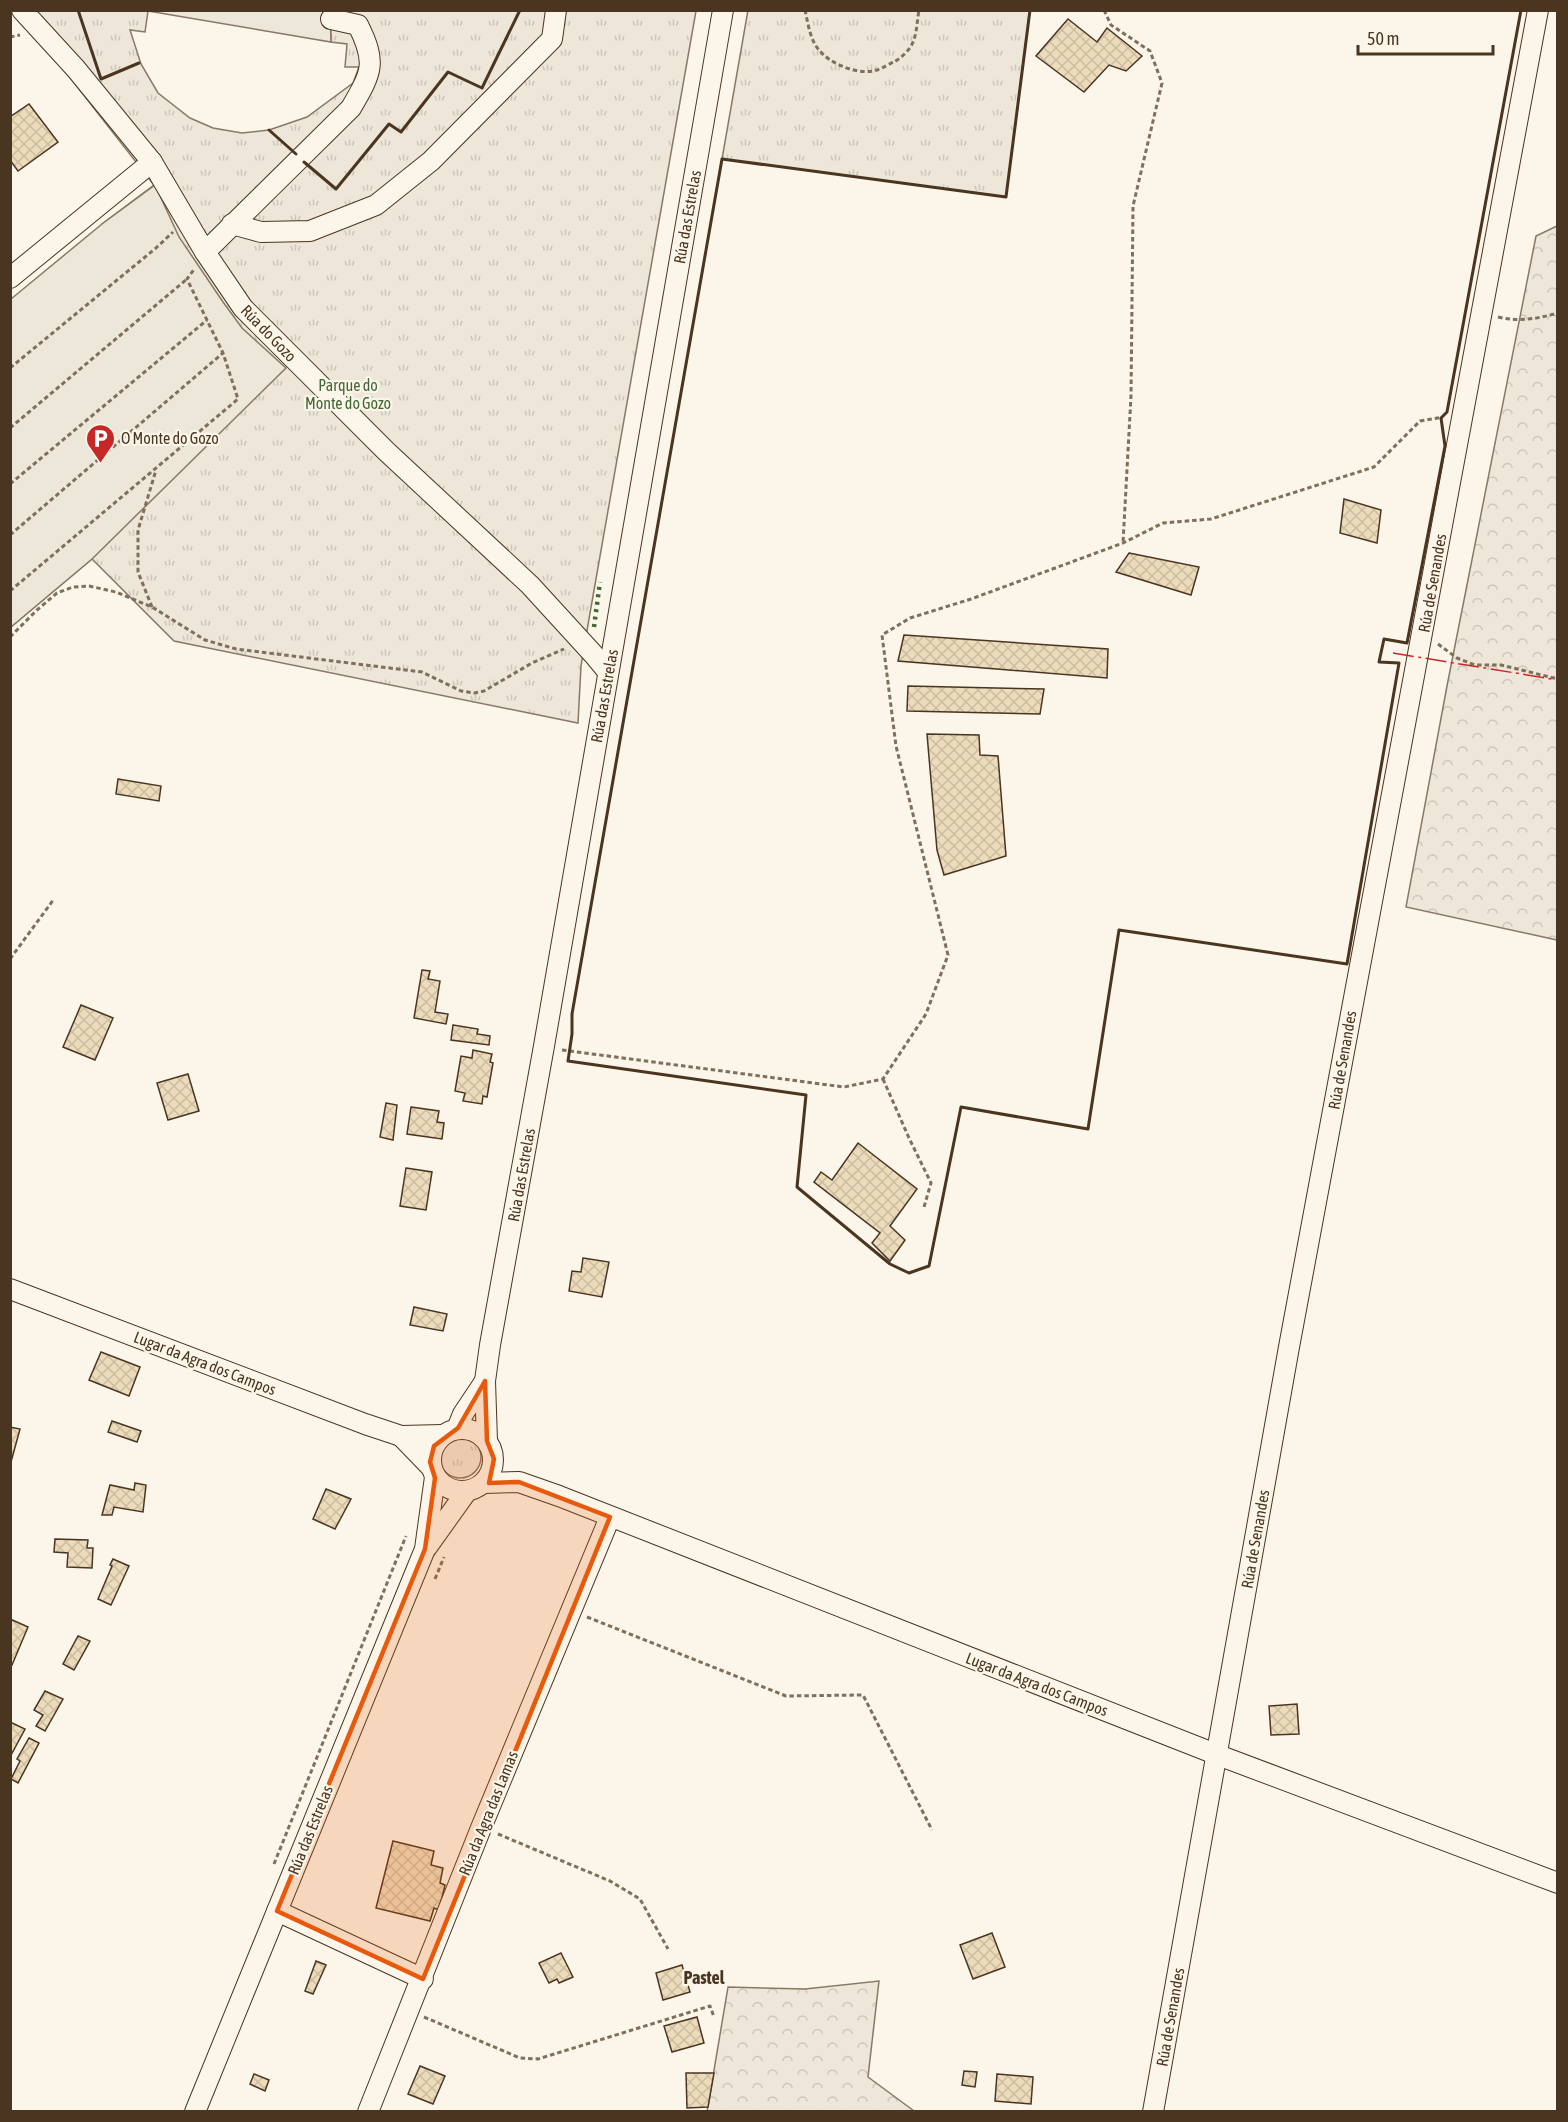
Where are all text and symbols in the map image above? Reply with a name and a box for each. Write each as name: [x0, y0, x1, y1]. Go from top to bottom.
scale bar: [1358, 18, 1493, 56]
text: 50 m: [1367, 28, 1399, 49]
street label: Rúa das Estrelas: [670, 169, 704, 265]
street label: Rúa do Gozo: [238, 301, 300, 365]
park label: Parque do Monte do Gozo: [305, 376, 391, 412]
parking icon: O Monte do Gozo: [84, 422, 116, 464]
place label: O Monte do Gozo: [121, 429, 219, 447]
street label: Rúa de Senandes: [1414, 532, 1450, 634]
street label: Rúa das Estrelas: [587, 648, 621, 744]
street label: Rúa de Senandes: [1324, 1009, 1360, 1111]
street label: Rúa das Estrelas: [504, 1127, 538, 1223]
street label: Lugar da Agra dos Campos: [131, 1328, 279, 1399]
street label: Rúa de Senandes: [1237, 1488, 1273, 1590]
street label: Lugar da Agra dos Campos: [963, 1649, 1111, 1720]
street label: Rúa da Agra das Lamas: [455, 1748, 522, 1878]
street label: Rúa das Estrelas: [284, 1782, 336, 1877]
street label: Rúa de Senandes: [1152, 1966, 1188, 2068]
district label: Pastel: [683, 1967, 725, 1988]

